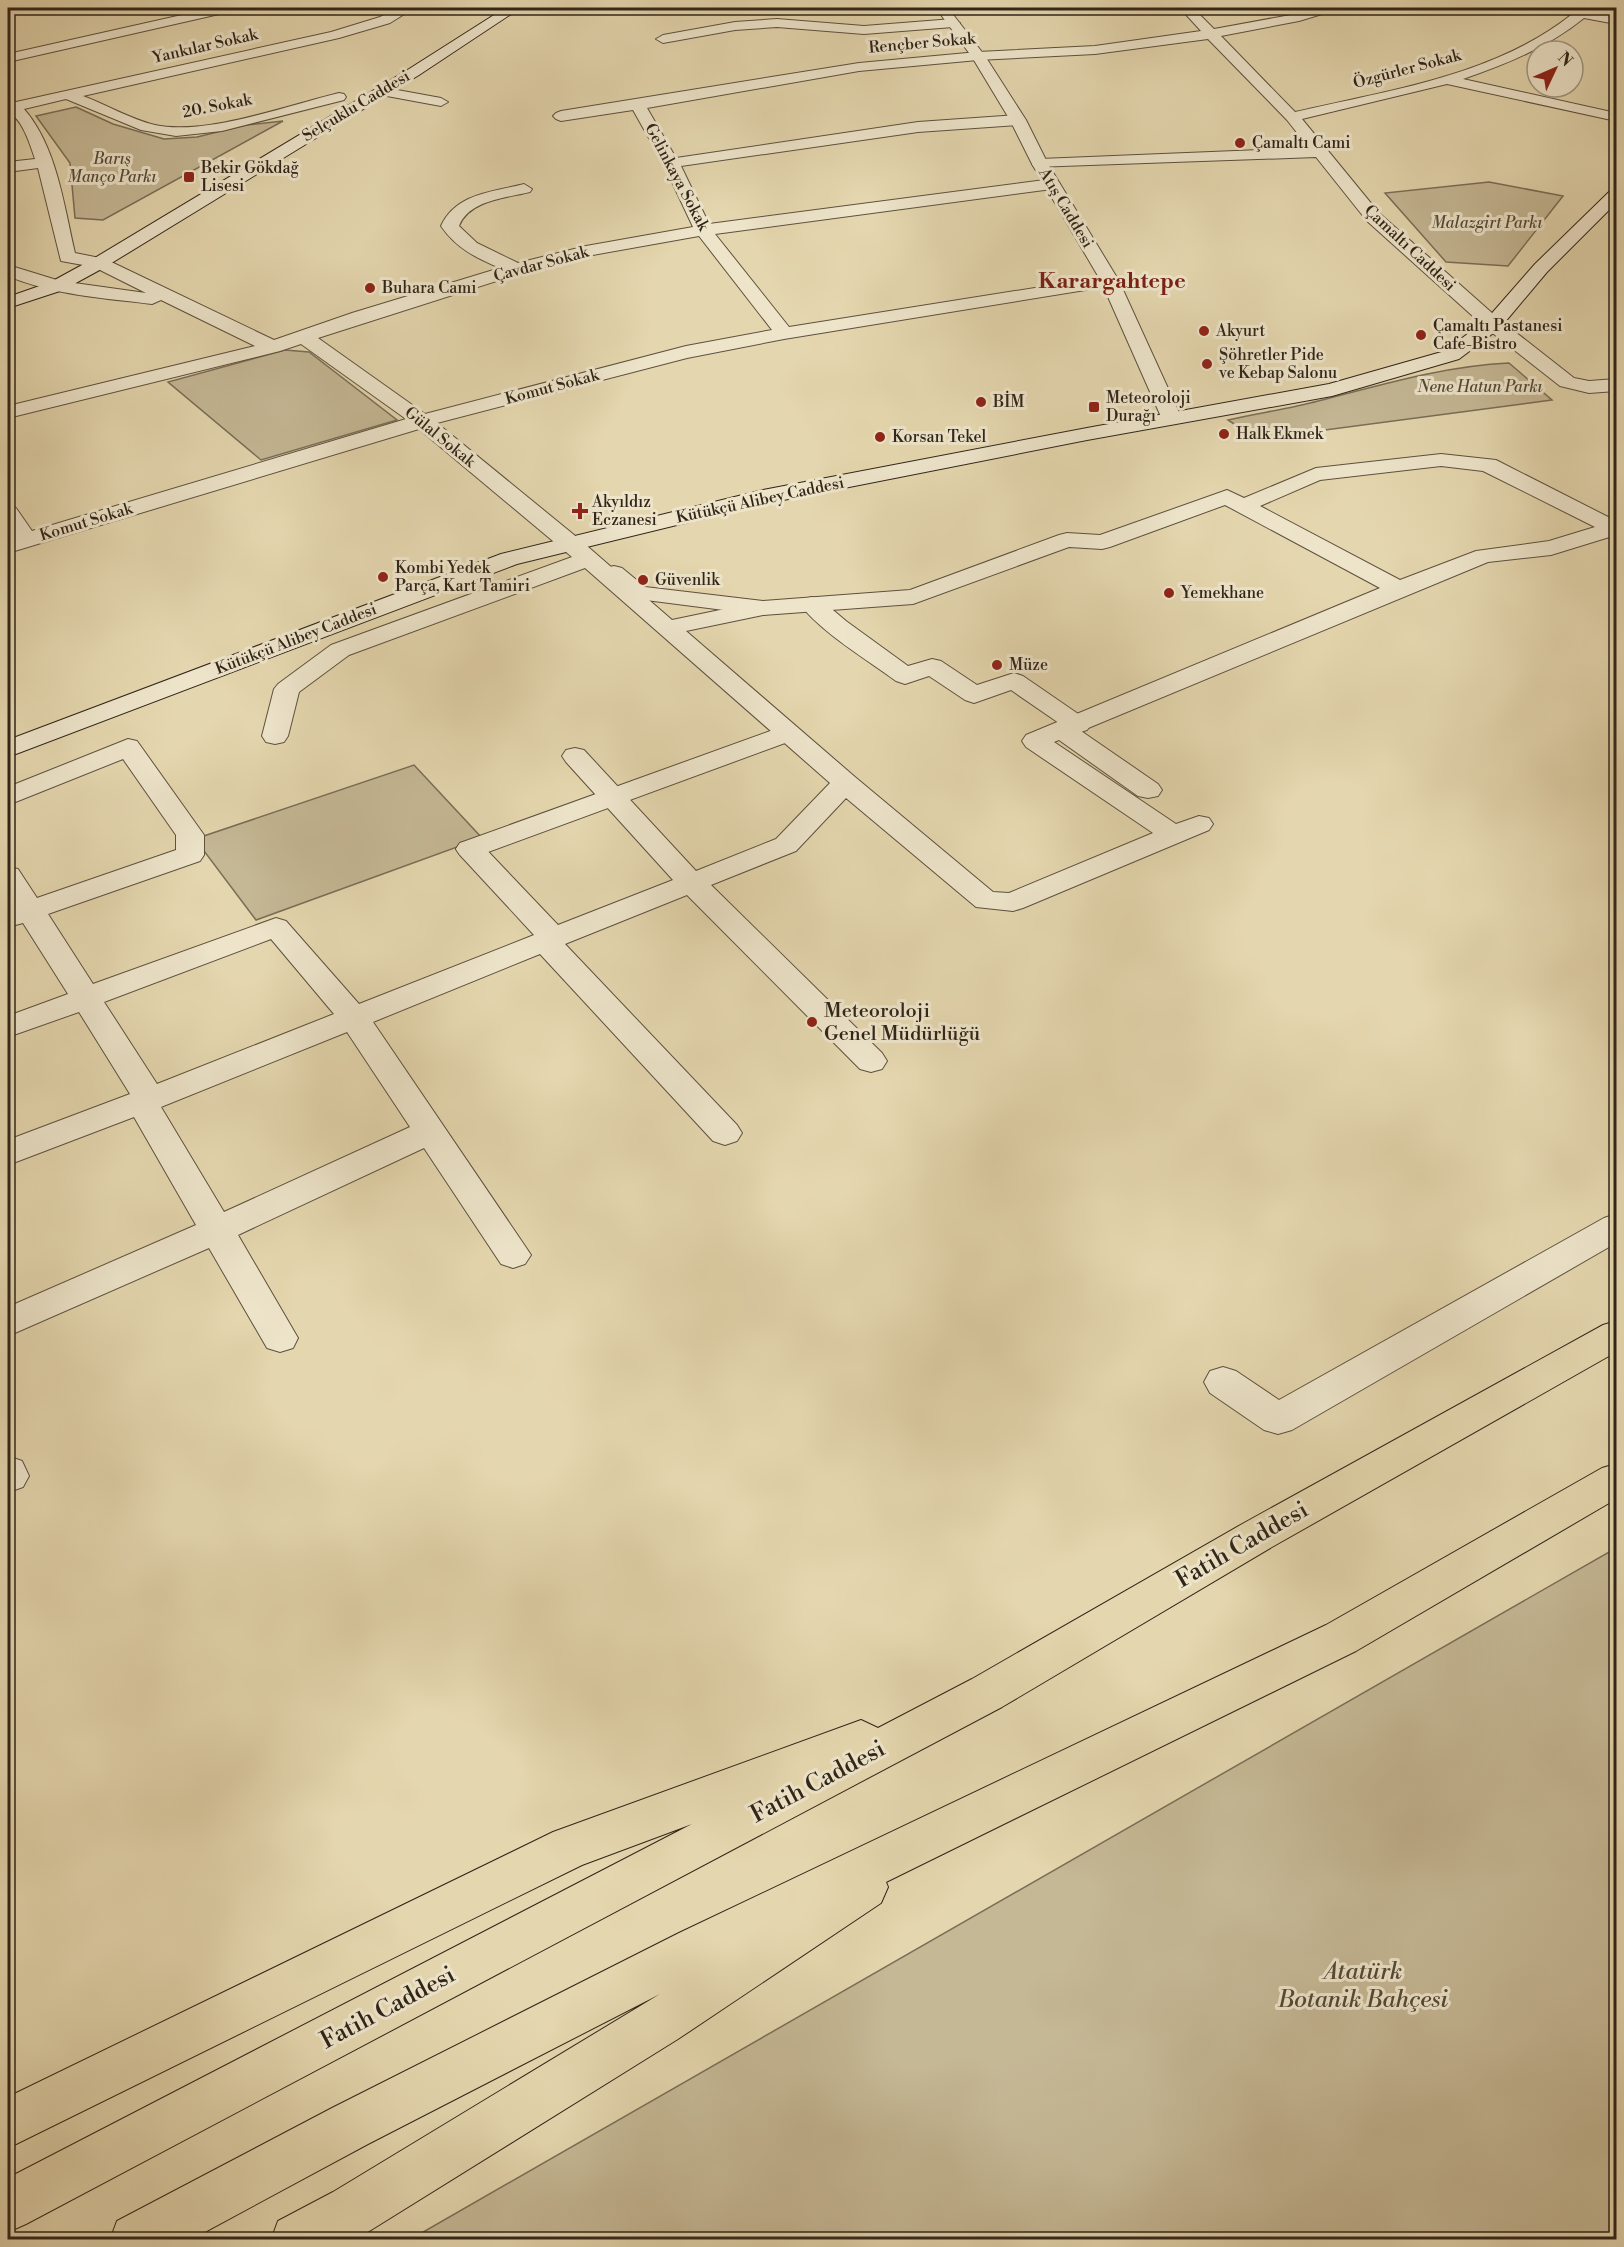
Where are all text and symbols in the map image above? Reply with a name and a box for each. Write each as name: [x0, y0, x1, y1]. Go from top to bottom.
street label: Yankılar Sokak: [149, 24, 261, 68]
street label: Rençber Sokak: [868, 28, 978, 58]
north arrow: [1525, 39, 1585, 99]
street label: Özgürler Sokak: [1350, 43, 1465, 93]
text: N: [1553, 48, 1577, 71]
street label: Selçuklu Caddesi: [298, 66, 414, 146]
street label: 20. Sokak: [181, 89, 255, 123]
street label: Gelinkaya Sokak: [640, 120, 714, 236]
place label: Çamaltı Cami: [1252, 133, 1351, 153]
marker: Çamaltı Cami: [1233, 136, 1247, 150]
park label: Barış Manço Parkı: [68, 149, 156, 187]
place label: Bekir Gökdağ Lisesi: [200, 158, 299, 196]
street label: Atış Caddesi: [1034, 163, 1098, 252]
marker: Bekir Gökdağ Lisesi: [182, 170, 196, 184]
street label: Çamaltı Caddesi: [1360, 201, 1460, 295]
park label: Malazgirt Parkı: [1432, 213, 1542, 233]
street label: Çavdar Sokak: [491, 241, 592, 286]
district label: Karargahtepe: [1038, 268, 1186, 295]
place label: Buhara Cami: [381, 278, 477, 298]
marker: Buhara Cami: [363, 281, 377, 295]
place label: Çamaltı Pastanesi Cafe-Bistro: [1433, 316, 1562, 354]
place label: Akyurt: [1215, 321, 1265, 341]
marker: Akyurt: [1197, 324, 1211, 338]
marker: Çamaltı Pastanesi Cafe-Bistro: [1414, 328, 1428, 342]
place label: Şöhretler Pide ve Kebap Salonu: [1218, 345, 1337, 383]
marker: Şöhretler Pide ve Kebap Salonu: [1200, 357, 1214, 371]
street label: Komut Sokak: [503, 364, 603, 409]
park label: Nene Hatun Parkı: [1416, 377, 1543, 397]
place label: Meteoroloji Durağı: [1106, 388, 1191, 426]
place label: BİM: [992, 390, 1024, 412]
marker: BİM: [974, 395, 988, 409]
marker: Meteoroloji Durağı: [1087, 400, 1101, 414]
street label: Gülal Sokak: [401, 402, 481, 473]
place label: Halk Ekmek: [1236, 424, 1325, 444]
place label: Korsan Tekel: [892, 427, 987, 447]
marker: Halk Ekmek: [1217, 427, 1231, 441]
marker: Korsan Tekel: [873, 430, 887, 444]
street label: Kütükçü Alibey Caddesi: [674, 472, 846, 528]
place label: Akyıldız Eczanesi: [591, 492, 657, 530]
street label: Komut Sokak: [37, 498, 136, 546]
marker: Akyıldız Eczanesi: [573, 504, 587, 518]
place label: Kombi Yedek Parça, Kart Tamiri: [395, 558, 530, 596]
marker: Kombi Yedek Parça, Kart Tamiri: [376, 570, 390, 584]
place label: Güvenlik: [655, 570, 721, 590]
marker: Güvenlik: [636, 573, 650, 587]
place label: Yemekhane: [1180, 583, 1264, 603]
marker: Yemekhane: [1162, 586, 1176, 600]
street label: Kütükçü Alibey Caddesi: [212, 599, 380, 679]
place label: Müze: [1009, 655, 1048, 675]
marker: Müze: [990, 658, 1004, 672]
place label: Meteoroloji Genel Müdürlüğü: [824, 999, 981, 1047]
marker: Meteoroloji Genel Müdürlüğü: [805, 1015, 819, 1029]
street label: Fatih Caddesi: [1170, 1495, 1314, 1595]
street label: Fatih Caddesi: [745, 1734, 891, 1830]
park label: Atatürk Botanik Bahçesi: [1277, 1957, 1448, 2015]
street label: Fatih Caddesi: [315, 1960, 461, 2056]

